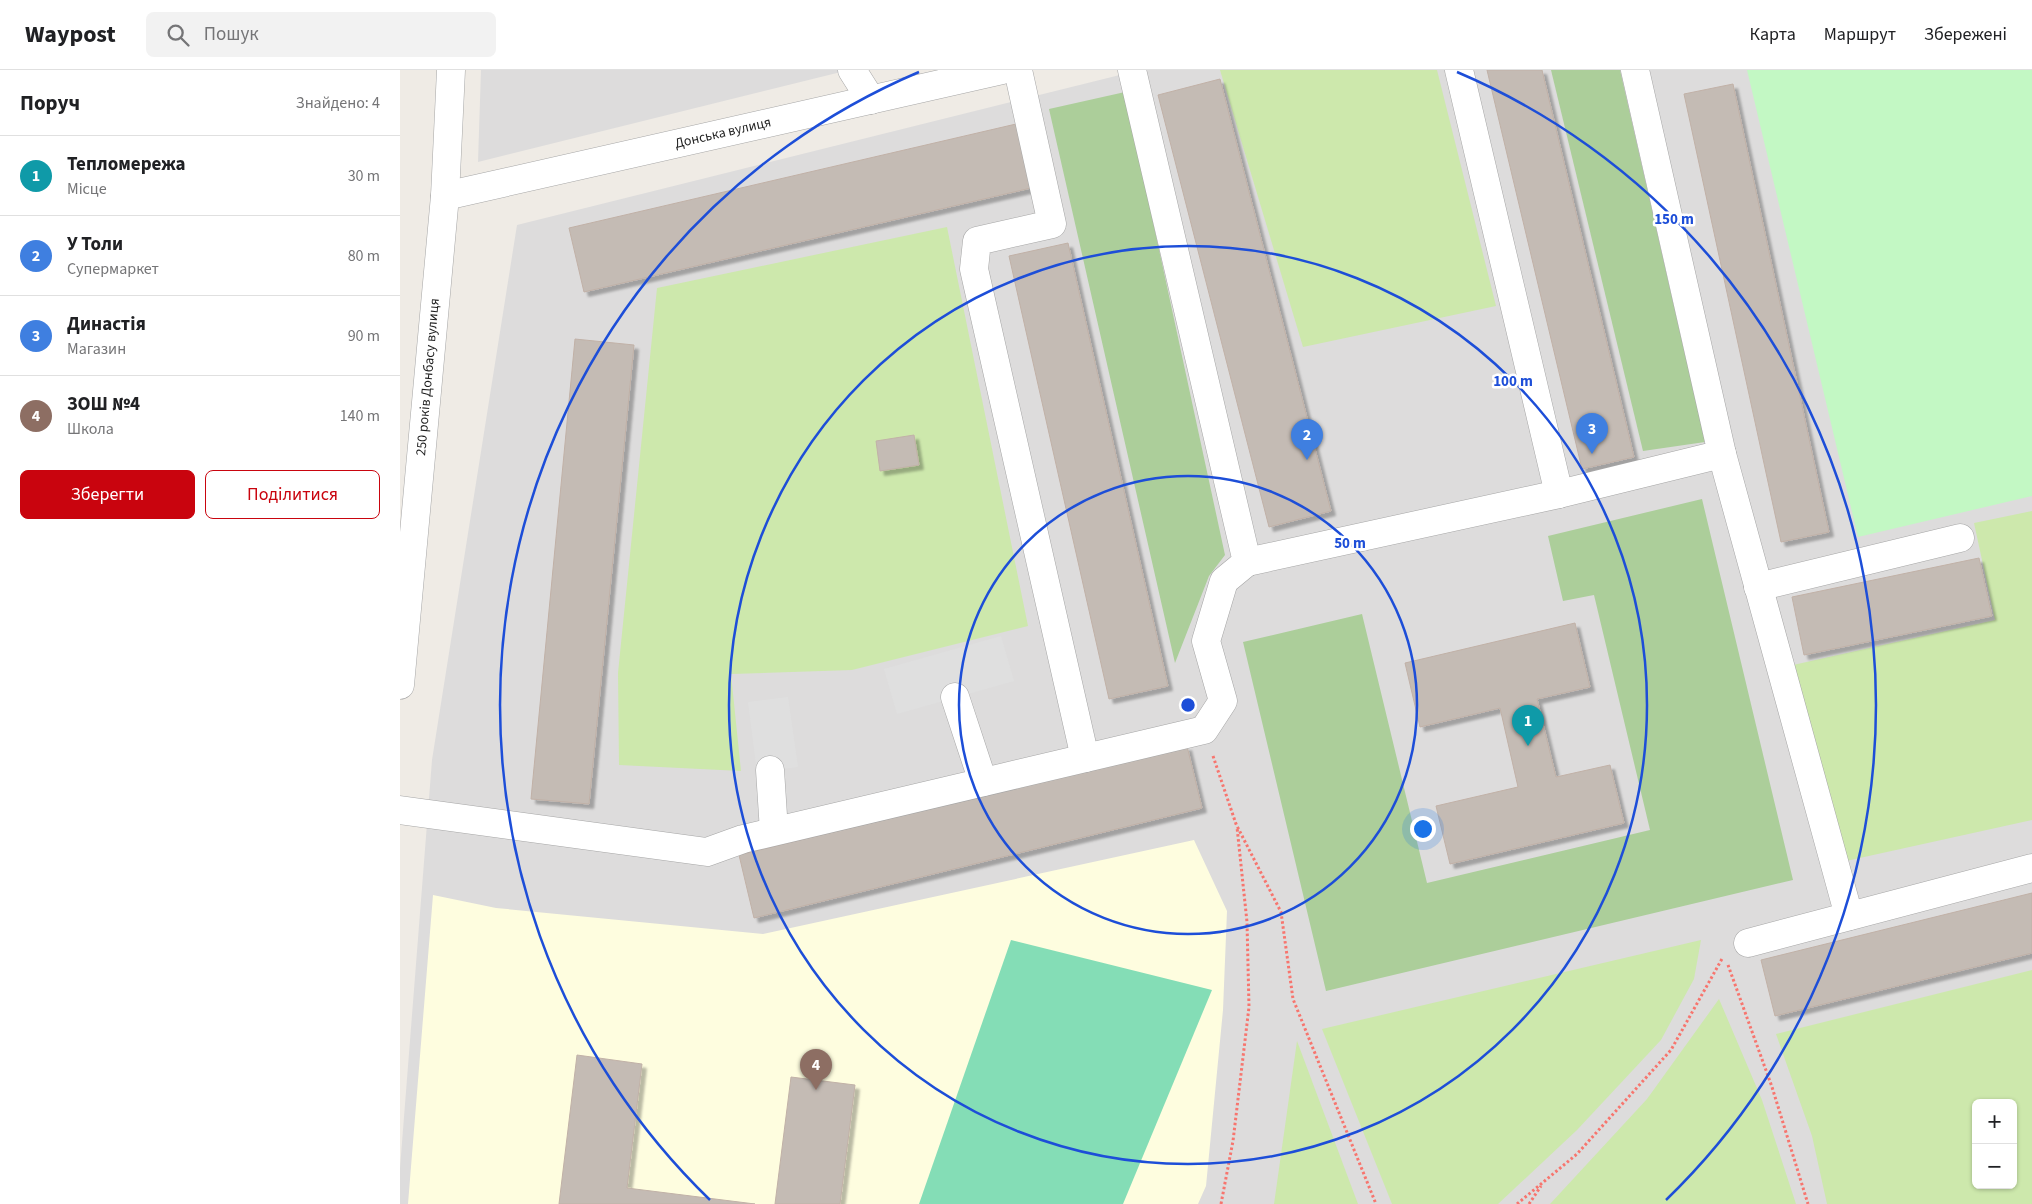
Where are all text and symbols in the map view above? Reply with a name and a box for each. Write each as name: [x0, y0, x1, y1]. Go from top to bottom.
search box: [146, 12, 496, 57]
text: Waypost: [25, 17, 116, 52]
icon: search: [164, 21, 192, 49]
text: Пошук: [204, 21, 259, 48]
text: Карта: [1750, 22, 1796, 47]
text: Маршрут: [1824, 22, 1896, 47]
text: Збережені: [1924, 22, 2007, 47]
text: Поруч: [20, 88, 80, 118]
text: Знайдено: 4: [296, 92, 380, 114]
street label: Донська вулиця: [673, 112, 773, 154]
text: Тепломережа: [67, 151, 186, 178]
text: 1: [32, 165, 40, 187]
text: 30 m: [348, 165, 380, 187]
text: Місце: [67, 178, 107, 200]
text: 150 m: [1654, 209, 1694, 230]
text: У Толи: [67, 231, 123, 258]
text: 2: [32, 245, 40, 267]
text: 80 m: [348, 245, 380, 267]
text: Супермаркет: [67, 258, 159, 280]
street label: 250 років Донбасу вулиця: [411, 297, 445, 457]
text: Династія: [67, 311, 146, 338]
text: 3: [32, 325, 40, 347]
text: 90 m: [348, 325, 380, 347]
text: Магазин: [67, 338, 126, 360]
text: 100 m: [1493, 371, 1533, 392]
text: ЗОШ №4: [67, 391, 140, 418]
text: 4: [32, 405, 40, 427]
text: 140 m: [340, 405, 380, 427]
pin: 3: [1576, 413, 1608, 454]
text: Школа: [67, 418, 114, 440]
pin: 2: [1291, 419, 1323, 460]
button: Зберегти: [20, 470, 195, 519]
button: Поділитися: [205, 470, 380, 519]
text: 50 m: [1334, 533, 1366, 554]
centre of rings: [1179, 696, 1197, 714]
pin: 1: [1512, 705, 1544, 746]
your location: [1410, 816, 1436, 842]
pin: 4: [800, 1049, 832, 1090]
map controls: [1972, 1099, 2017, 1189]
button: +: [1972, 1099, 2017, 1144]
button: −: [1972, 1144, 2017, 1189]

